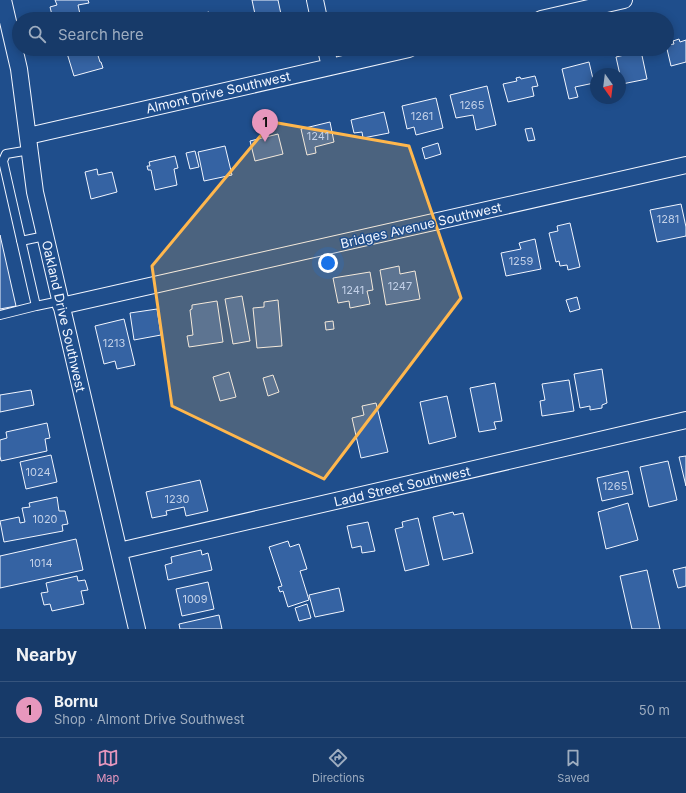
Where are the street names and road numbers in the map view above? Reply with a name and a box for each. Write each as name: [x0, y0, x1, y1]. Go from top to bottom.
street label: Almont Drive Southwest: [144, 68, 292, 116]
street label: Bridges Avenue Southwest: [339, 199, 503, 251]
street label: Oakland Drive Southwest: [39, 239, 89, 393]
street label: Ladd Street Southwest: [332, 463, 472, 509]

